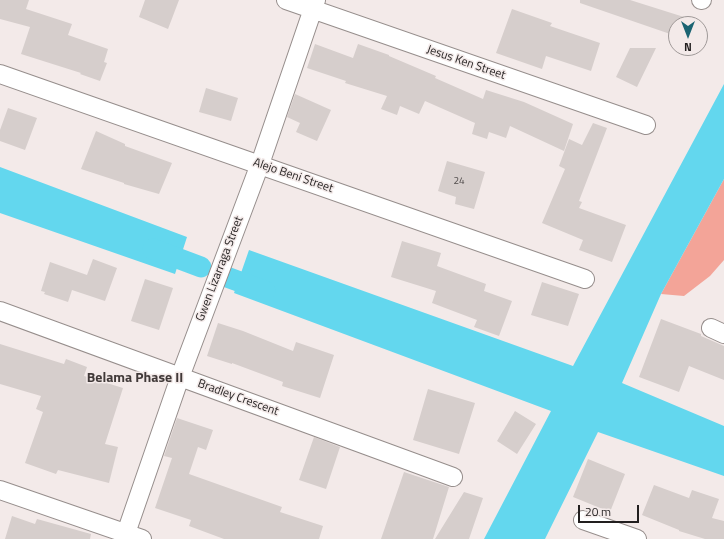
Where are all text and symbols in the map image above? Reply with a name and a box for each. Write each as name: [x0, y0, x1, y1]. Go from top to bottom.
north arrow: [668, 16, 708, 56]
text: N: [684, 39, 692, 55]
street label: Jesus Ken Street: [425, 43, 507, 83]
street label: Alejo Beni Street: [251, 156, 335, 196]
house number: 24: [453, 176, 465, 188]
street label: Gwen Lizarraga Street: [193, 214, 247, 324]
district label: Belama Phase II: [87, 371, 183, 387]
street label: Bradley Crescent: [196, 377, 280, 419]
scale bar: [580, 497, 641, 523]
text: 20 m: [585, 502, 611, 521]

